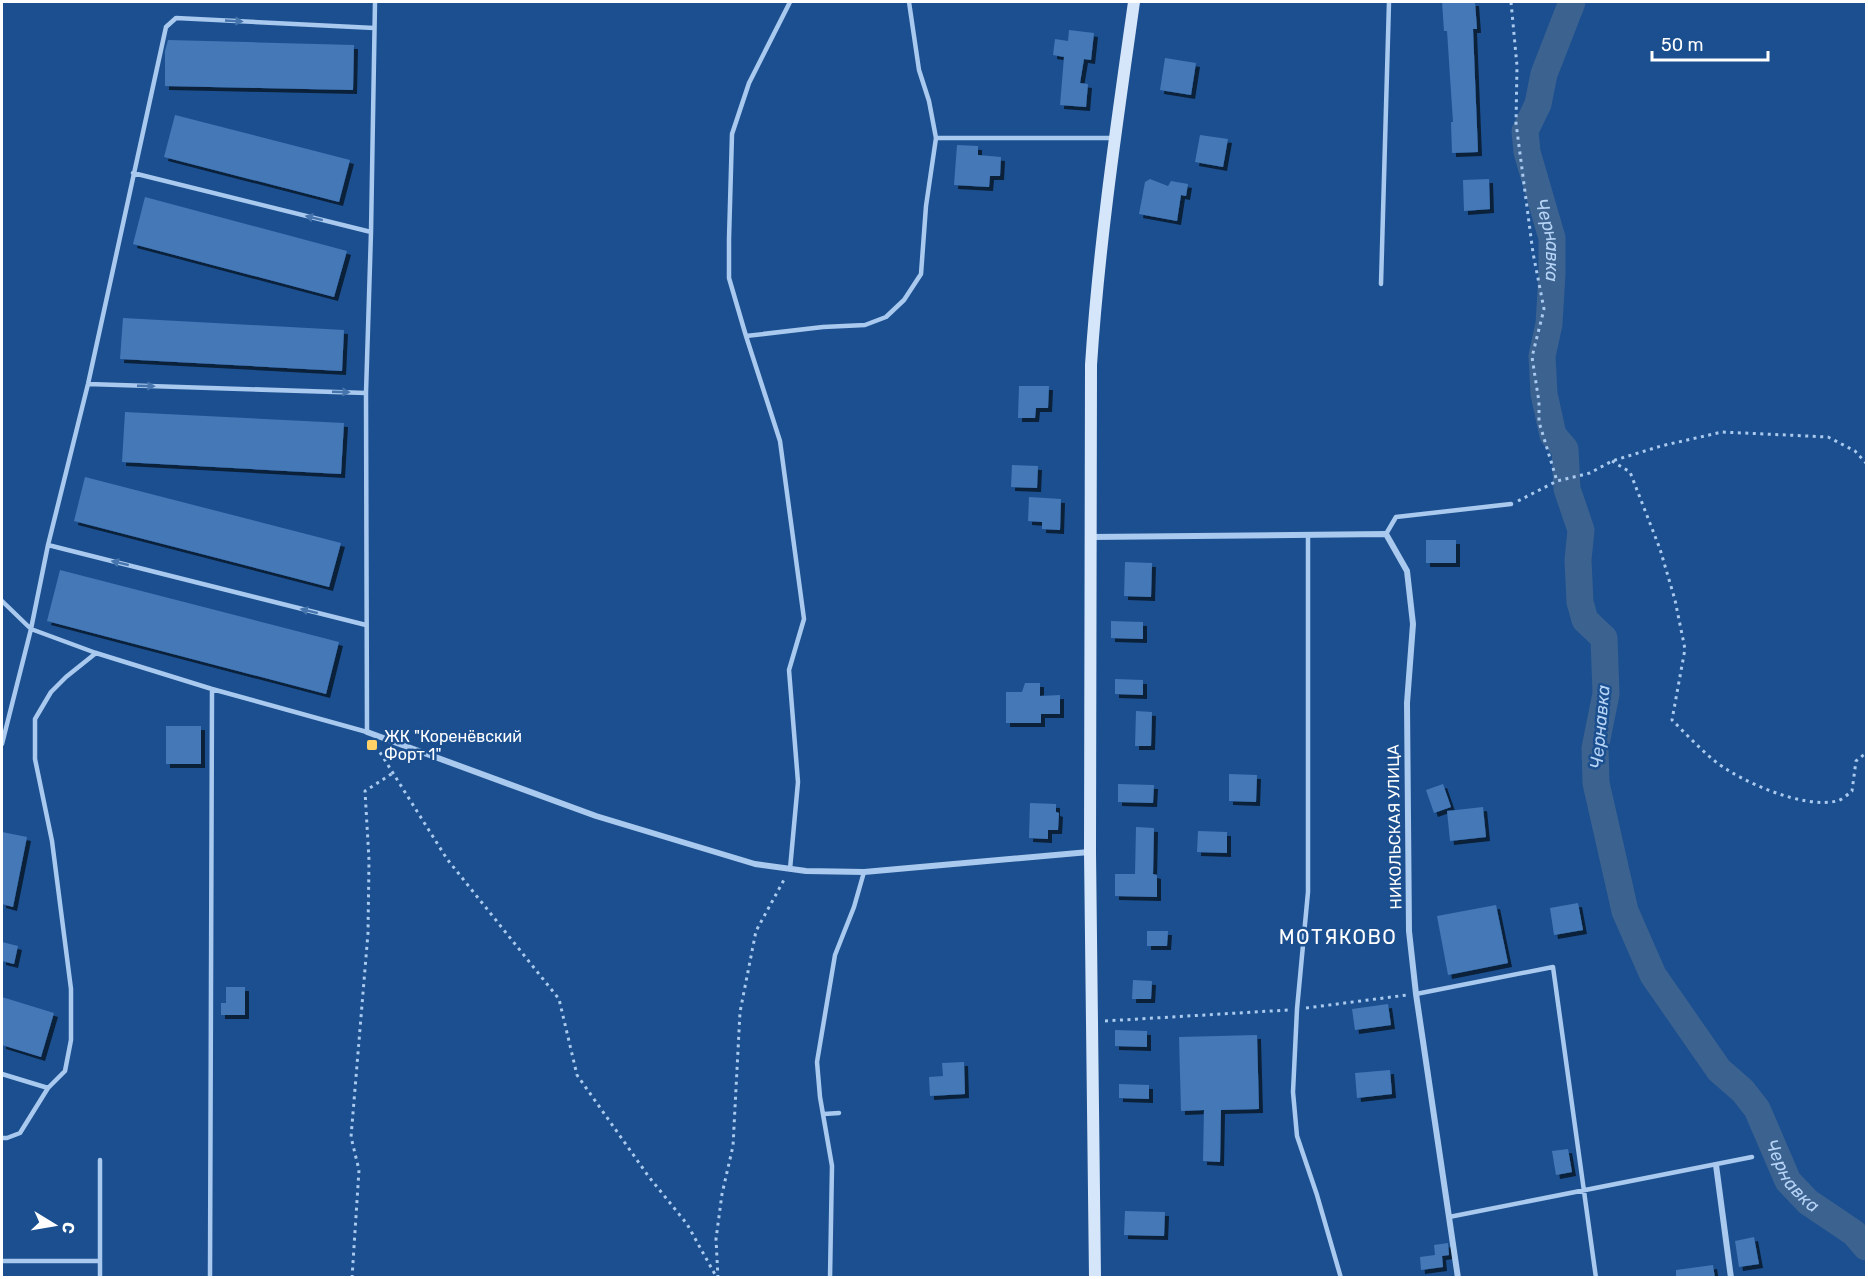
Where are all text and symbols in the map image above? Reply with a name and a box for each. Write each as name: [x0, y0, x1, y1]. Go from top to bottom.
one-way arrow: [225, 16, 244, 25]
scale bar: [1652, 24, 1768, 62]
text: 50 m: [1661, 34, 1704, 56]
water label: Чернавка: [1530, 196, 1563, 283]
one-way arrow: [305, 213, 323, 222]
one-way arrow: [137, 381, 156, 390]
one-way arrow: [331, 388, 350, 397]
one-way arrow: [111, 557, 129, 567]
one-way arrow: [300, 605, 319, 615]
water label: Чернавка: [1585, 684, 1615, 770]
place label: ЖК "Коренёвский Форт 1": [384, 727, 522, 764]
marker: ЖК "Коренёвский Форт 1": [365, 738, 379, 752]
street label: НИКОЛЬСКАЯ УЛИЦА: [1384, 744, 1405, 910]
district label: МОТЯКОВО: [1279, 925, 1397, 949]
water label: Чернавка: [1760, 1136, 1824, 1218]
north arrow: [24, 1195, 84, 1255]
text: С: [58, 1220, 79, 1235]

